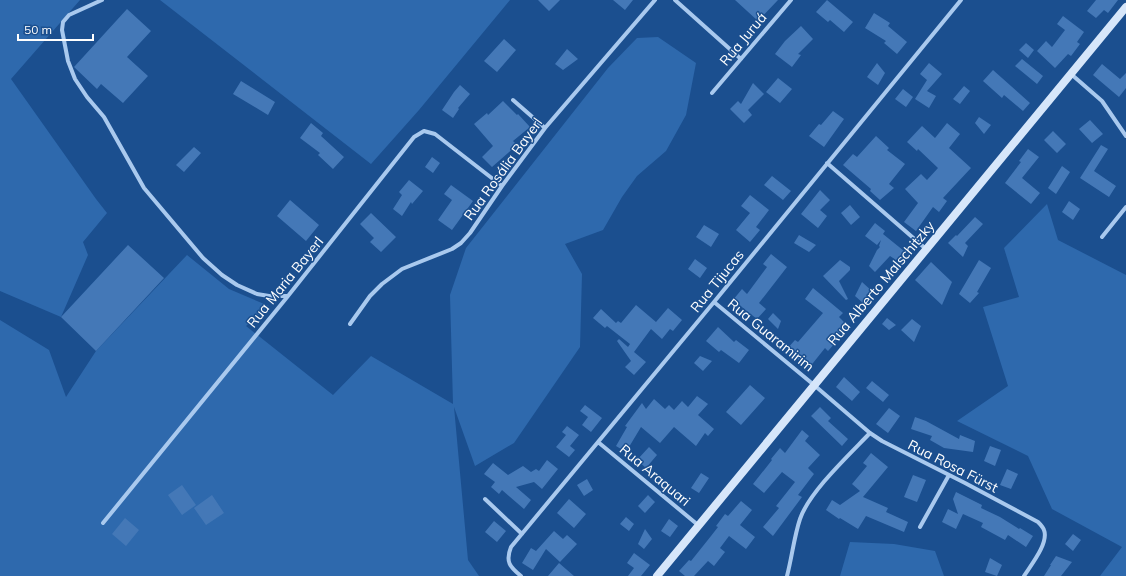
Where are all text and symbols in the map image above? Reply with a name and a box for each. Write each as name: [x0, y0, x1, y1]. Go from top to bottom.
street label: Rua Juruá: [716, 9, 770, 69]
scale bar: [18, 16, 93, 42]
text: 50 m: [24, 22, 52, 37]
street label: Rua Rosália Bayerl: [460, 114, 546, 224]
street label: Rua Alberto Malschitzky: [824, 217, 939, 349]
street label: Rua Maria Bayerl: [243, 233, 327, 331]
street label: Rua Tijucas: [686, 246, 748, 316]
street label: Rua Guaramirim: [724, 295, 818, 375]
street label: Rua Rosa Fürst: [905, 436, 1001, 497]
street label: Rua Araquari: [616, 440, 694, 510]

